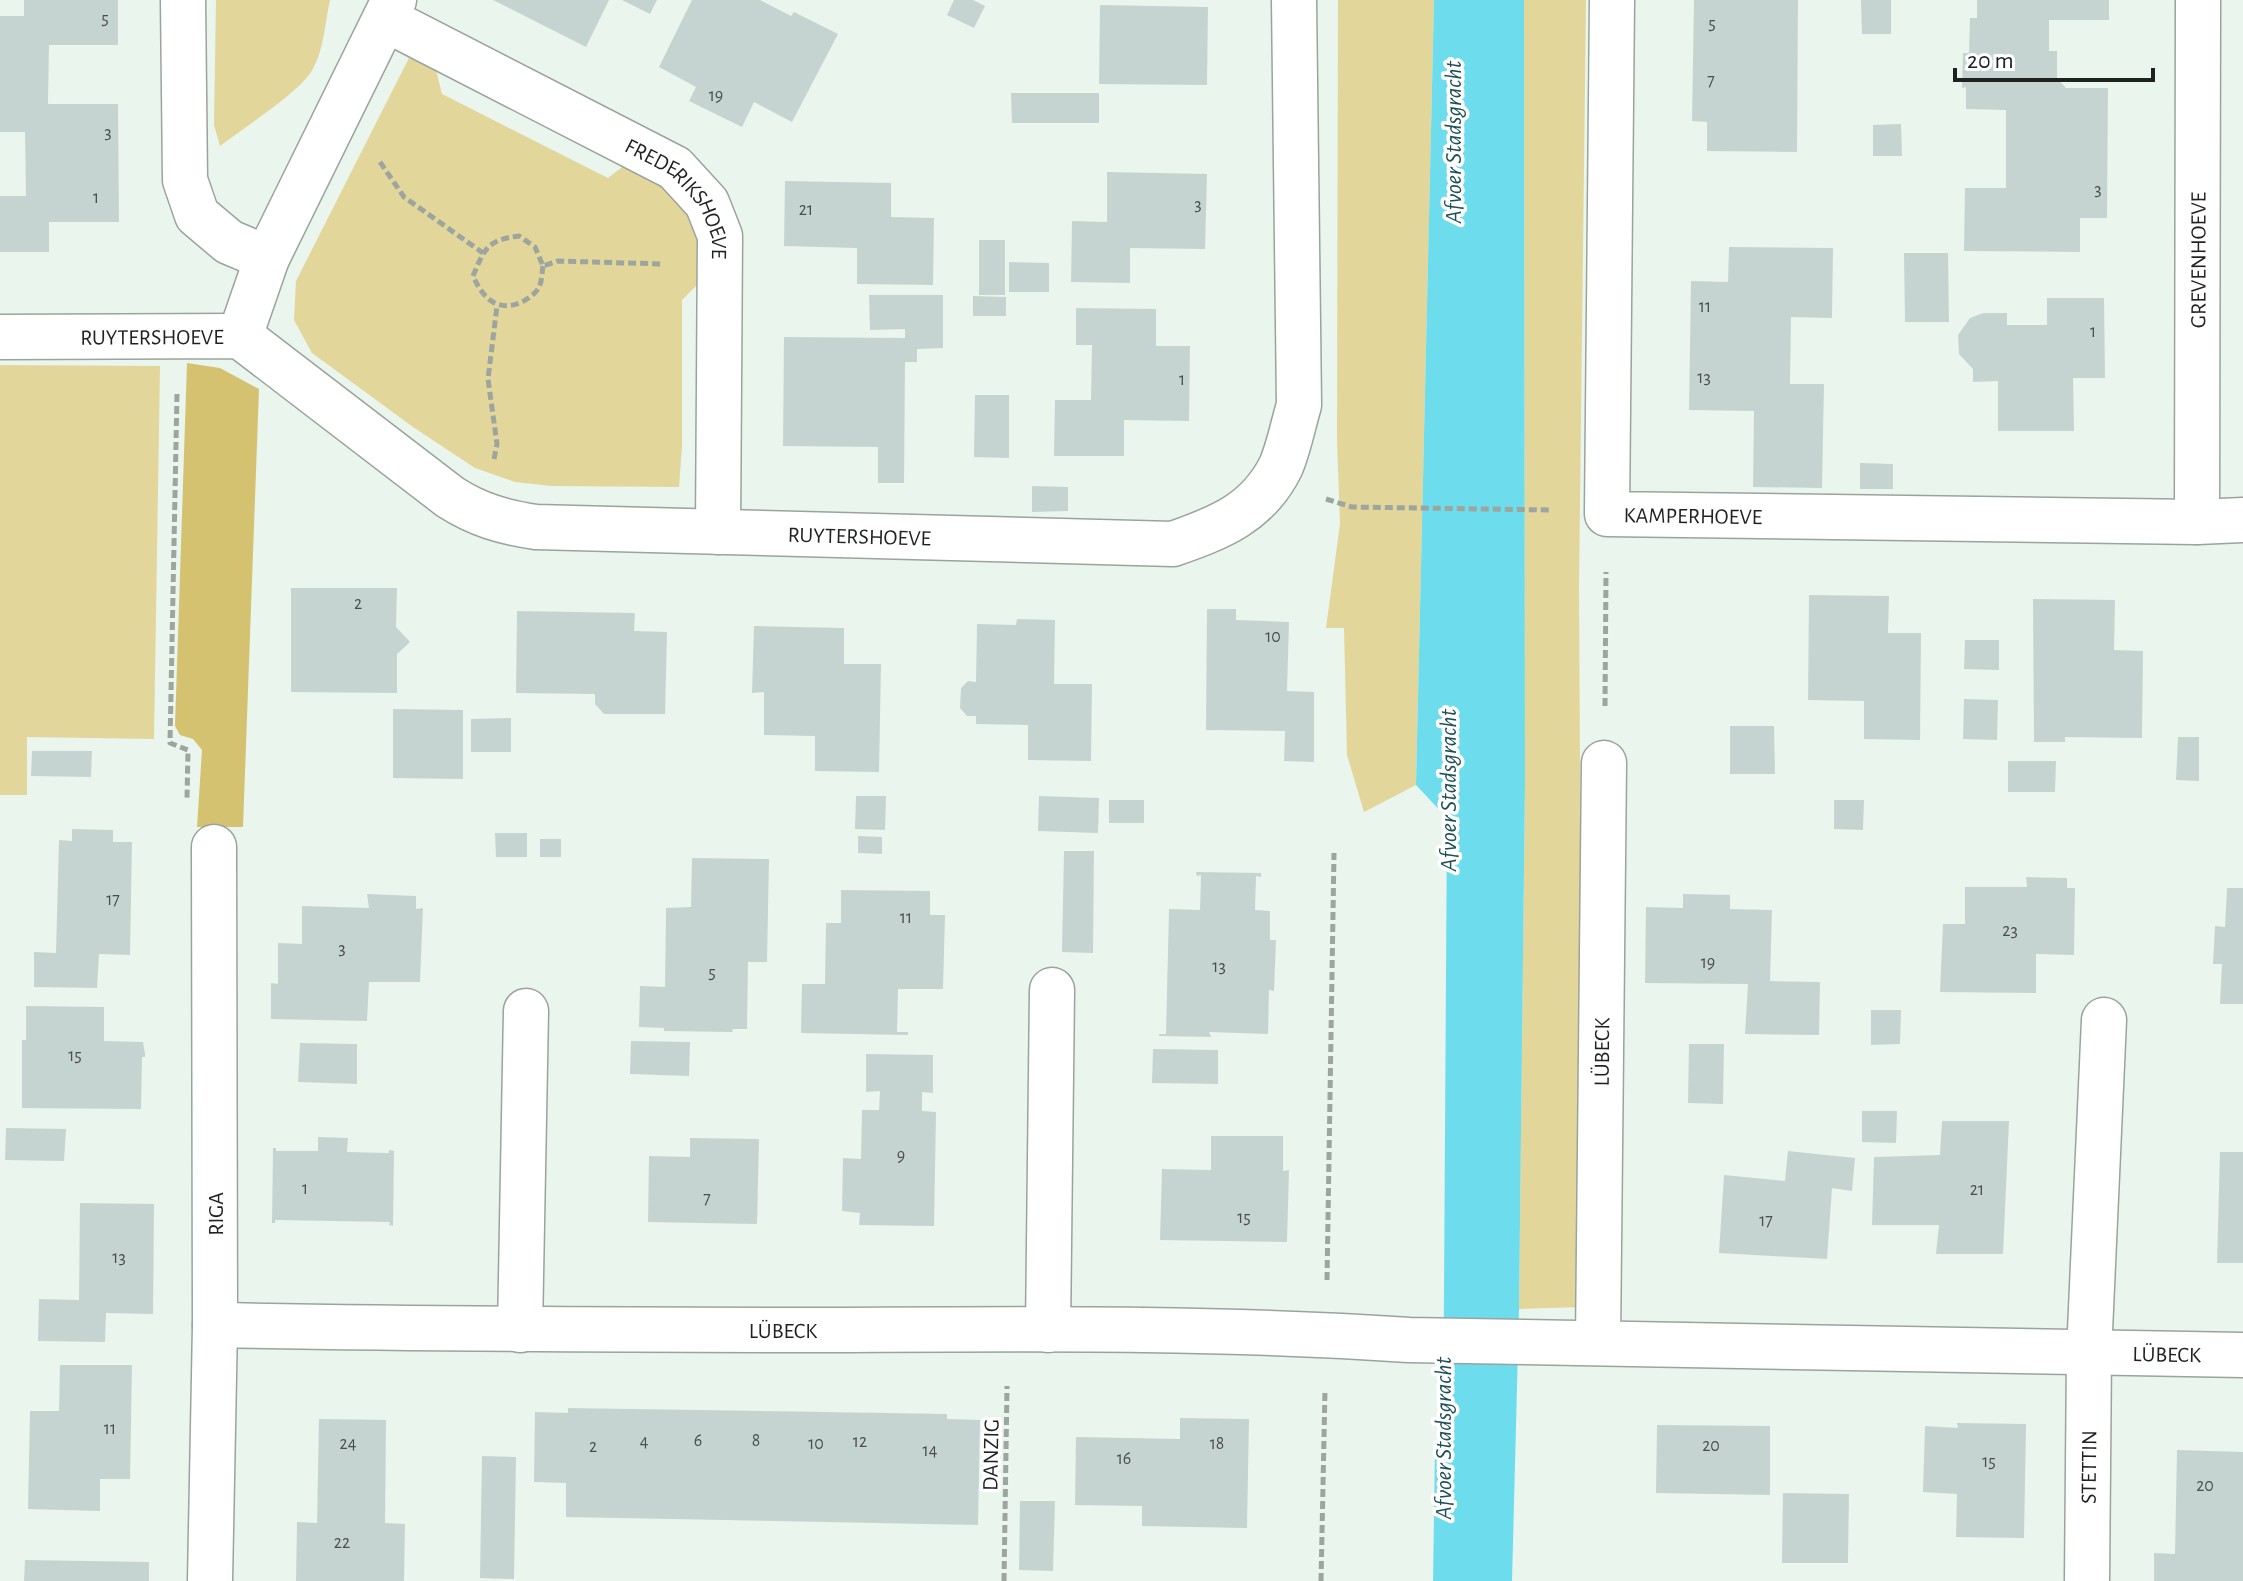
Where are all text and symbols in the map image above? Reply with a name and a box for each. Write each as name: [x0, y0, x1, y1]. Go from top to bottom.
house number: 5: [101, 10, 109, 28]
house number: 5: [1708, 15, 1716, 33]
scale bar: [1955, 32, 2153, 82]
text: 20 m: [1967, 49, 2014, 73]
water label: Afvoer Stadsgracht: [1442, 60, 1466, 225]
house number: 7: [1707, 72, 1715, 90]
house number: 19: [709, 87, 723, 105]
house number: 3: [104, 124, 112, 142]
street label: FREDERIKSHOEVE: [621, 134, 730, 260]
house number: 3: [2094, 181, 2102, 199]
house number: 1: [93, 189, 99, 207]
street label: GREVENHOEVE: [2187, 191, 2210, 328]
house number: 3: [1194, 196, 1202, 214]
house number: 21: [799, 201, 813, 219]
house number: 11: [1699, 298, 1711, 316]
house number: 1: [2090, 323, 2096, 341]
street label: RUYTERSHOEVE: [80, 326, 224, 349]
house number: 13: [1697, 369, 1711, 387]
house number: 1: [1179, 371, 1185, 389]
street label: KAMPERHOEVE: [1623, 504, 1763, 528]
street label: RUYTERSHOEVE: [787, 524, 932, 550]
house number: 2: [354, 595, 362, 613]
house number: 10: [1265, 628, 1281, 646]
water label: Afvoer Stadsgracht: [1437, 708, 1461, 873]
house number: 17: [106, 891, 120, 909]
house number: 11: [900, 909, 912, 927]
house number: 23: [2002, 922, 2018, 940]
house number: 3: [338, 940, 346, 958]
house number: 19: [1701, 954, 1715, 972]
house number: 13: [1212, 958, 1226, 976]
house number: 5: [708, 964, 716, 982]
street label: LÜBECK: [1591, 1017, 1613, 1086]
house number: 15: [68, 1047, 82, 1065]
house number: 9: [897, 1147, 905, 1165]
house number: 1: [302, 1180, 308, 1198]
house number: 21: [1970, 1181, 1984, 1199]
house number: 7: [703, 1190, 711, 1208]
street label: RIGA: [205, 1192, 227, 1236]
house number: 15: [1237, 1209, 1251, 1227]
house number: 17: [1759, 1212, 1773, 1230]
house number: 13: [112, 1249, 126, 1267]
street label: LÜBECK: [749, 1320, 818, 1342]
street label: LÜBECK: [2132, 1343, 2202, 1366]
water label: Afvoer Stadsgracht: [1432, 1356, 1456, 1521]
street label: DANZIG: [979, 1419, 1003, 1491]
house number: 11: [104, 1420, 116, 1438]
street label: STETTIN: [2078, 1430, 2100, 1504]
house number: 6: [694, 1432, 702, 1450]
house number: 8: [752, 1432, 760, 1450]
house number: 4: [640, 1433, 649, 1451]
house number: 12: [853, 1433, 867, 1451]
house number: 24: [340, 1435, 357, 1453]
house number: 10: [808, 1435, 824, 1453]
house number: 18: [1210, 1435, 1224, 1453]
house number: 20: [1702, 1437, 1720, 1455]
house number: 2: [589, 1438, 597, 1456]
house number: 14: [923, 1442, 938, 1460]
house number: 16: [1117, 1450, 1131, 1468]
house number: 15: [1982, 1453, 1996, 1471]
house number: 20: [2196, 1477, 2214, 1495]
house number: 22: [334, 1534, 350, 1552]

